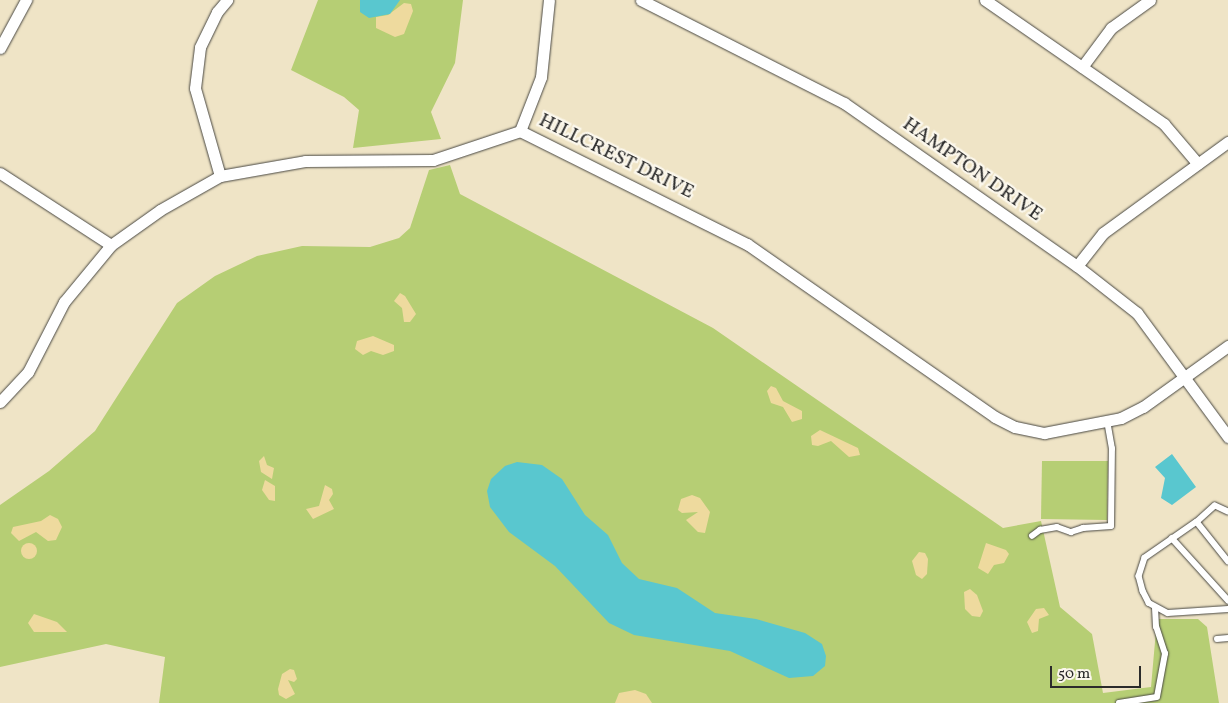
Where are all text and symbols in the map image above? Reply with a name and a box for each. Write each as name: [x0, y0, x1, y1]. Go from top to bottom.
street label: HILLCREST DRIVE: [534, 109, 698, 205]
street label: HAMPTON DRIVE: [897, 113, 1047, 227]
scale bar: [1053, 656, 1144, 688]
text: 50 m: [1058, 664, 1090, 685]

